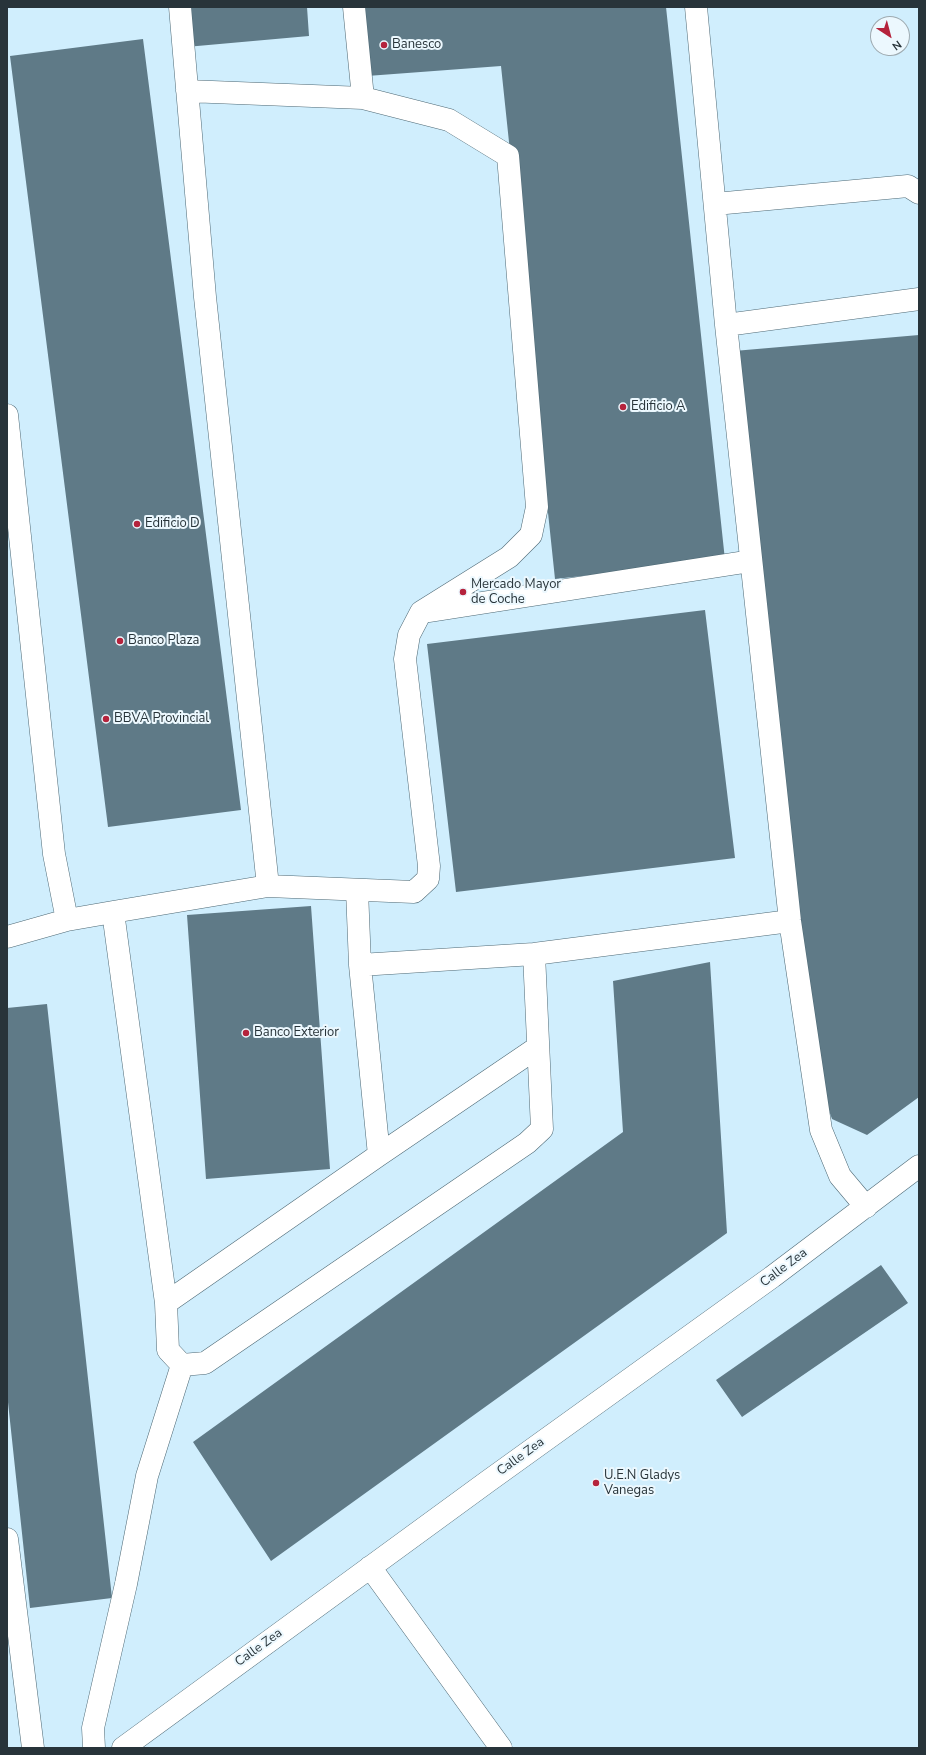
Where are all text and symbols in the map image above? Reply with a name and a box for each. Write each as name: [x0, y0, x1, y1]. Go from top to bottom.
north arrow: [870, 16, 910, 56]
place label: Banesco: [392, 37, 441, 53]
text: N: [889, 37, 905, 54]
marker: Banesco: [379, 40, 389, 50]
place label: Edificio A: [631, 399, 685, 415]
marker: Edificio A: [618, 402, 628, 412]
place label: Edificio D: [145, 516, 200, 532]
marker: Edificio D: [132, 519, 142, 529]
place label: Mercado Mayor de Coche: [471, 577, 561, 608]
marker: Mercado Mayor de Coche: [458, 587, 468, 597]
place label: Banco Plaza: [128, 633, 199, 649]
marker: Banco Plaza: [115, 636, 125, 646]
place label: BBVA Provincial: [114, 711, 209, 727]
marker: BBVA Provincial: [101, 714, 111, 724]
place label: Banco Exterior: [254, 1025, 339, 1041]
marker: Banco Exterior: [241, 1028, 251, 1038]
street label: Calle Zea: [758, 1245, 810, 1291]
street label: Calle Zea: [494, 1435, 548, 1479]
place label: U.E.N Gladys Vanegas: [604, 1468, 680, 1499]
marker: U.E.N Gladys Vanegas: [591, 1478, 601, 1488]
street label: Calle Zea: [232, 1626, 286, 1670]

